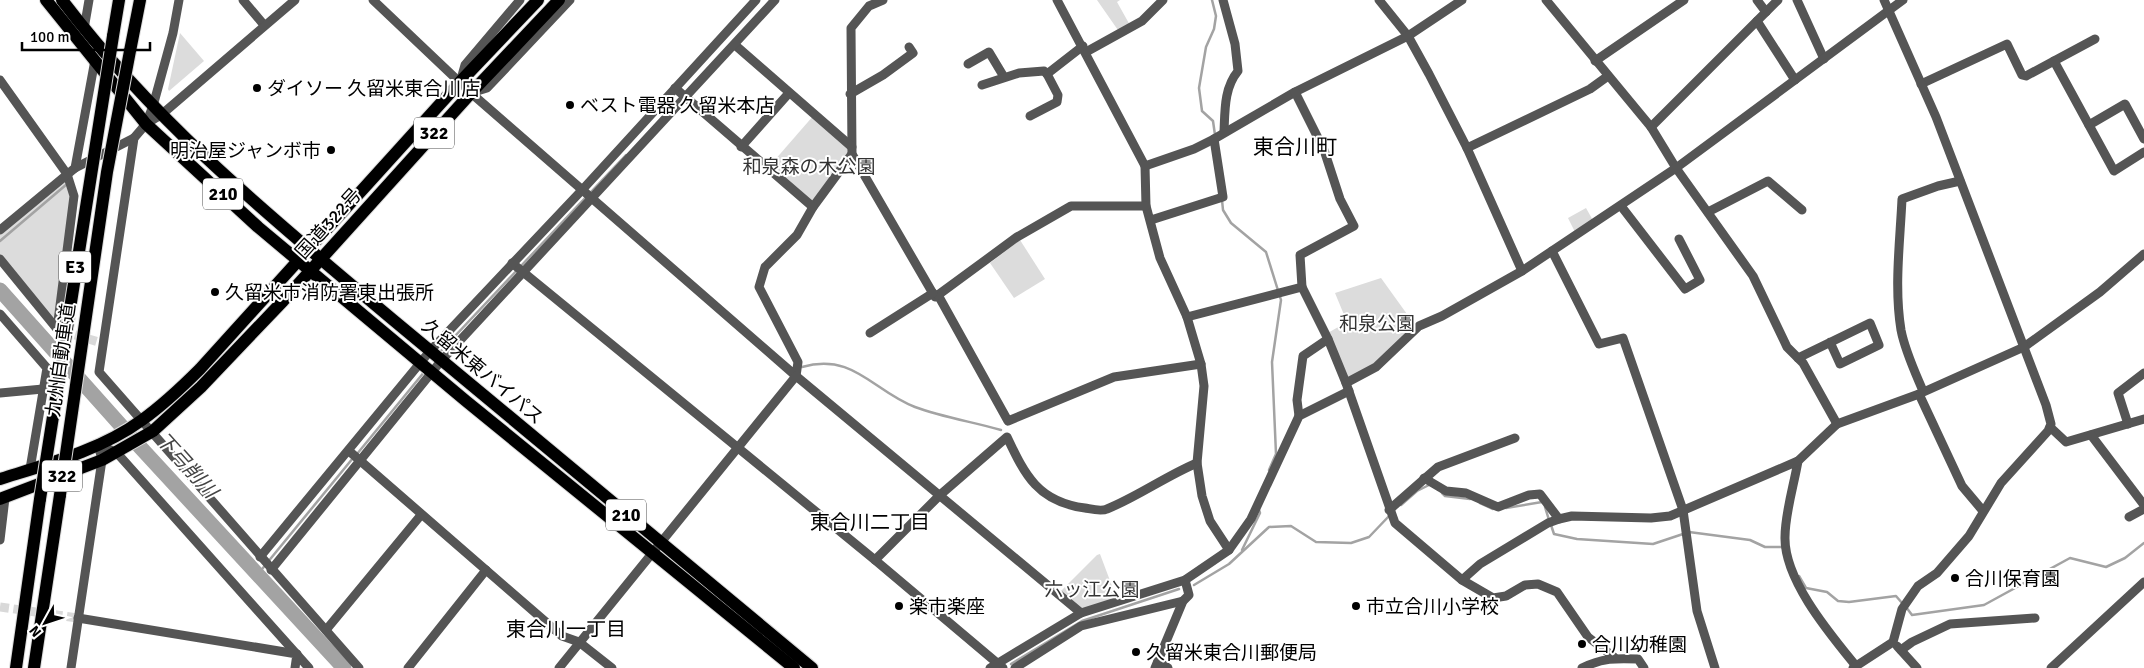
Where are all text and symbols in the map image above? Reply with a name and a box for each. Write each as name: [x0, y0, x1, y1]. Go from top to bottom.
scale bar: [22, 20, 150, 52]
text: 100 m: [30, 28, 70, 46]
place label: ダイソー 久留米東合川店: [267, 77, 480, 101]
marker: ダイソー 久留米東合川店: [251, 82, 263, 94]
place label: ベスト電器 久留米本店: [580, 94, 775, 118]
marker: ベスト電器 久留米本店: [564, 99, 576, 111]
road number: 322: [414, 118, 454, 148]
district label: 東合川町: [1253, 134, 1337, 160]
place label: 明治屋ジャンボ市: [170, 139, 321, 163]
marker: 明治屋ジャンボ市: [325, 144, 337, 156]
park label: 和泉森の木公園: [742, 155, 876, 179]
road number: 210: [203, 178, 243, 210]
street label: 国道322号: [290, 183, 367, 264]
road number: E3: [59, 252, 91, 282]
place label: 久留米市消防署東出張所: [225, 281, 434, 305]
marker: 久留米市消防署東出張所: [209, 286, 221, 298]
street label: 九州自動車道: [41, 302, 81, 418]
park label: 和泉公園: [1339, 312, 1415, 336]
street label: 久留米東バイパス: [417, 314, 548, 430]
water label: 下弓削川: [151, 427, 224, 505]
road number: 322: [42, 461, 82, 492]
road number: 210: [606, 500, 646, 530]
district label: 東合川二丁目: [810, 510, 930, 535]
place label: 合川保育園: [1965, 567, 2060, 591]
marker: 合川保育園: [1949, 572, 1961, 584]
park label: 六ッ江公園: [1044, 578, 1140, 602]
place label: 楽市楽座: [909, 595, 985, 619]
place label: 市立合川小学校: [1366, 595, 1499, 619]
north arrow: [20, 598, 70, 648]
marker: 楽市楽座: [893, 600, 905, 612]
marker: 市立合川小学校: [1350, 600, 1362, 612]
district label: 東合川一丁目: [506, 617, 626, 642]
text: N: [26, 622, 45, 640]
place label: 合川幼稚園: [1592, 633, 1687, 657]
marker: 合川幼稚園: [1576, 638, 1588, 650]
place label: 久留米東合川郵便局: [1146, 641, 1317, 665]
marker: 久留米東合川郵便局: [1130, 646, 1142, 658]

